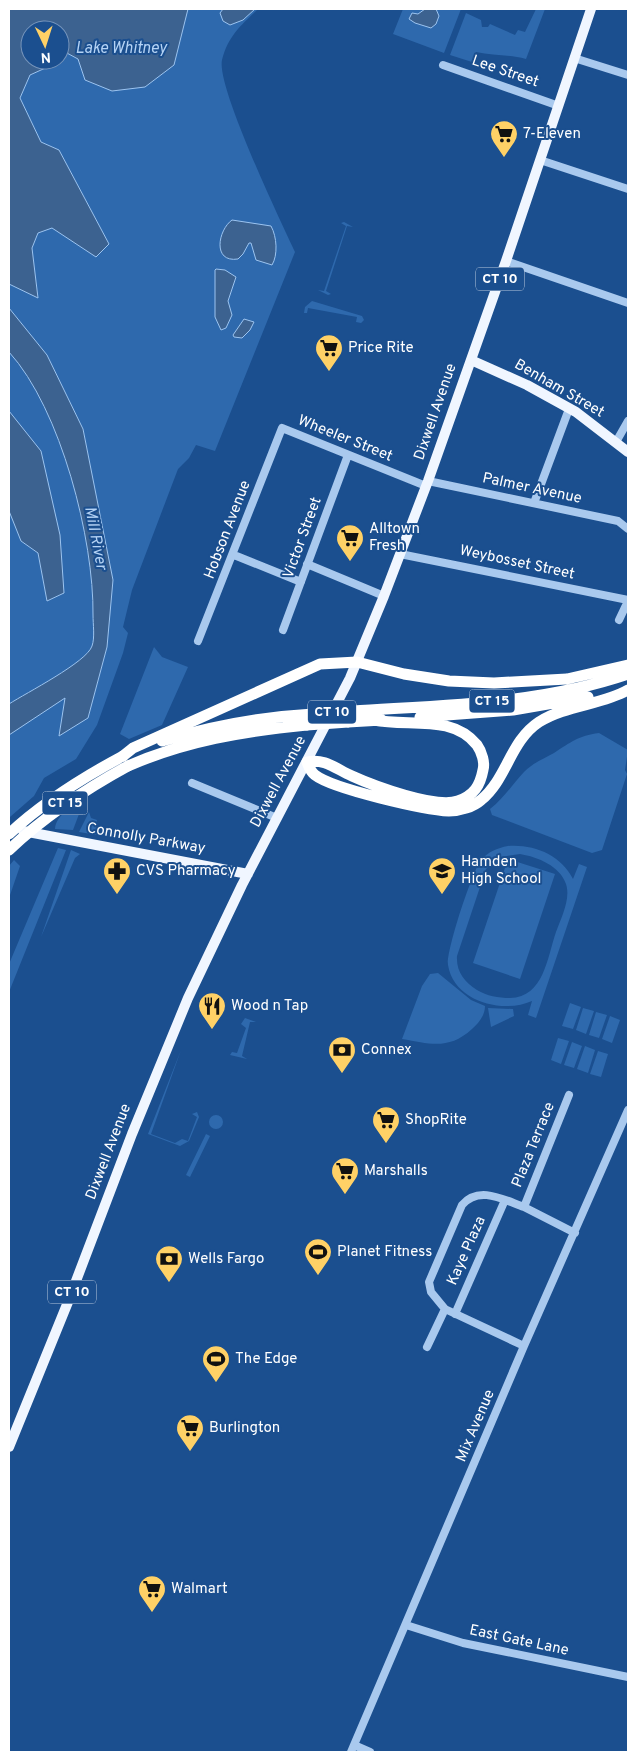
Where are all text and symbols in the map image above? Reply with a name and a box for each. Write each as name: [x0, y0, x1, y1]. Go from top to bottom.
north arrow: [20, 20, 70, 70]
water label: Lake Whitney: [75, 39, 168, 59]
text: N: [40, 48, 51, 65]
street label: Lee Street: [469, 52, 541, 92]
supermarket icon: 7-Eleven: [489, 119, 519, 158]
place label: 7-Eleven: [523, 125, 581, 144]
road number: CT 10: [476, 268, 524, 290]
supermarket icon: Price Rite: [314, 333, 344, 372]
place label: Price Rite: [348, 339, 414, 358]
street label: Benham Street: [511, 356, 607, 422]
street label: Dixwell Avenue: [411, 361, 461, 463]
street label: Wheeler Street: [295, 411, 395, 467]
street label: Palmer Avenue: [481, 469, 583, 509]
street label: Hobson Avenue: [201, 478, 255, 582]
street label: Victor Street: [279, 495, 327, 581]
water label: Mill River: [79, 504, 111, 573]
place label: Alltown Fresh: [369, 520, 420, 556]
supermarket icon: Alltown Fresh: [335, 523, 365, 562]
street label: Weybosset Street: [458, 542, 576, 584]
road number: CT 15: [470, 689, 514, 712]
road number: CT 10: [308, 700, 356, 724]
street label: Dixwell Avenue: [247, 733, 311, 831]
road number: CT 15: [42, 791, 88, 814]
street label: Connolly Parkway: [85, 819, 207, 859]
place label: Hamden High School: [461, 853, 542, 889]
pharmacy icon: CVS Pharmacy: [102, 856, 132, 895]
school or university icon: Hamden High School: [427, 856, 457, 895]
place label: CVS Pharmacy: [136, 862, 236, 881]
restaurant icon: Wood n Tap: [197, 991, 227, 1030]
place label: Wood n Tap: [231, 997, 308, 1016]
bank icon: Connex: [327, 1035, 357, 1074]
place label: Connex: [361, 1041, 412, 1060]
street label: Plaza Terrace: [508, 1100, 560, 1190]
street label: Dixwell Avenue: [82, 1101, 136, 1203]
supermarket icon: ShopRite: [371, 1105, 401, 1144]
place label: ShopRite: [405, 1111, 467, 1130]
supermarket icon: Marshalls: [330, 1156, 360, 1195]
place label: Marshalls: [364, 1162, 428, 1181]
street label: Kaye Plaza: [443, 1213, 491, 1289]
sports icon: Planet Fitness: [303, 1237, 333, 1276]
place label: Planet Fitness: [337, 1243, 432, 1262]
bank icon: Wells Fargo: [154, 1244, 184, 1283]
place label: Wells Fargo: [188, 1250, 264, 1269]
road number: CT 10: [48, 1280, 96, 1304]
sports icon: The Edge: [201, 1344, 231, 1383]
place label: The Edge: [235, 1350, 297, 1369]
street label: Mix Avenue: [452, 1387, 500, 1465]
supermarket icon: Burlington: [175, 1413, 205, 1452]
place label: Burlington: [209, 1419, 280, 1438]
supermarket icon: Walmart: [137, 1574, 167, 1613]
place label: Walmart: [171, 1580, 228, 1599]
street label: East Gate Lane: [468, 1621, 570, 1661]

